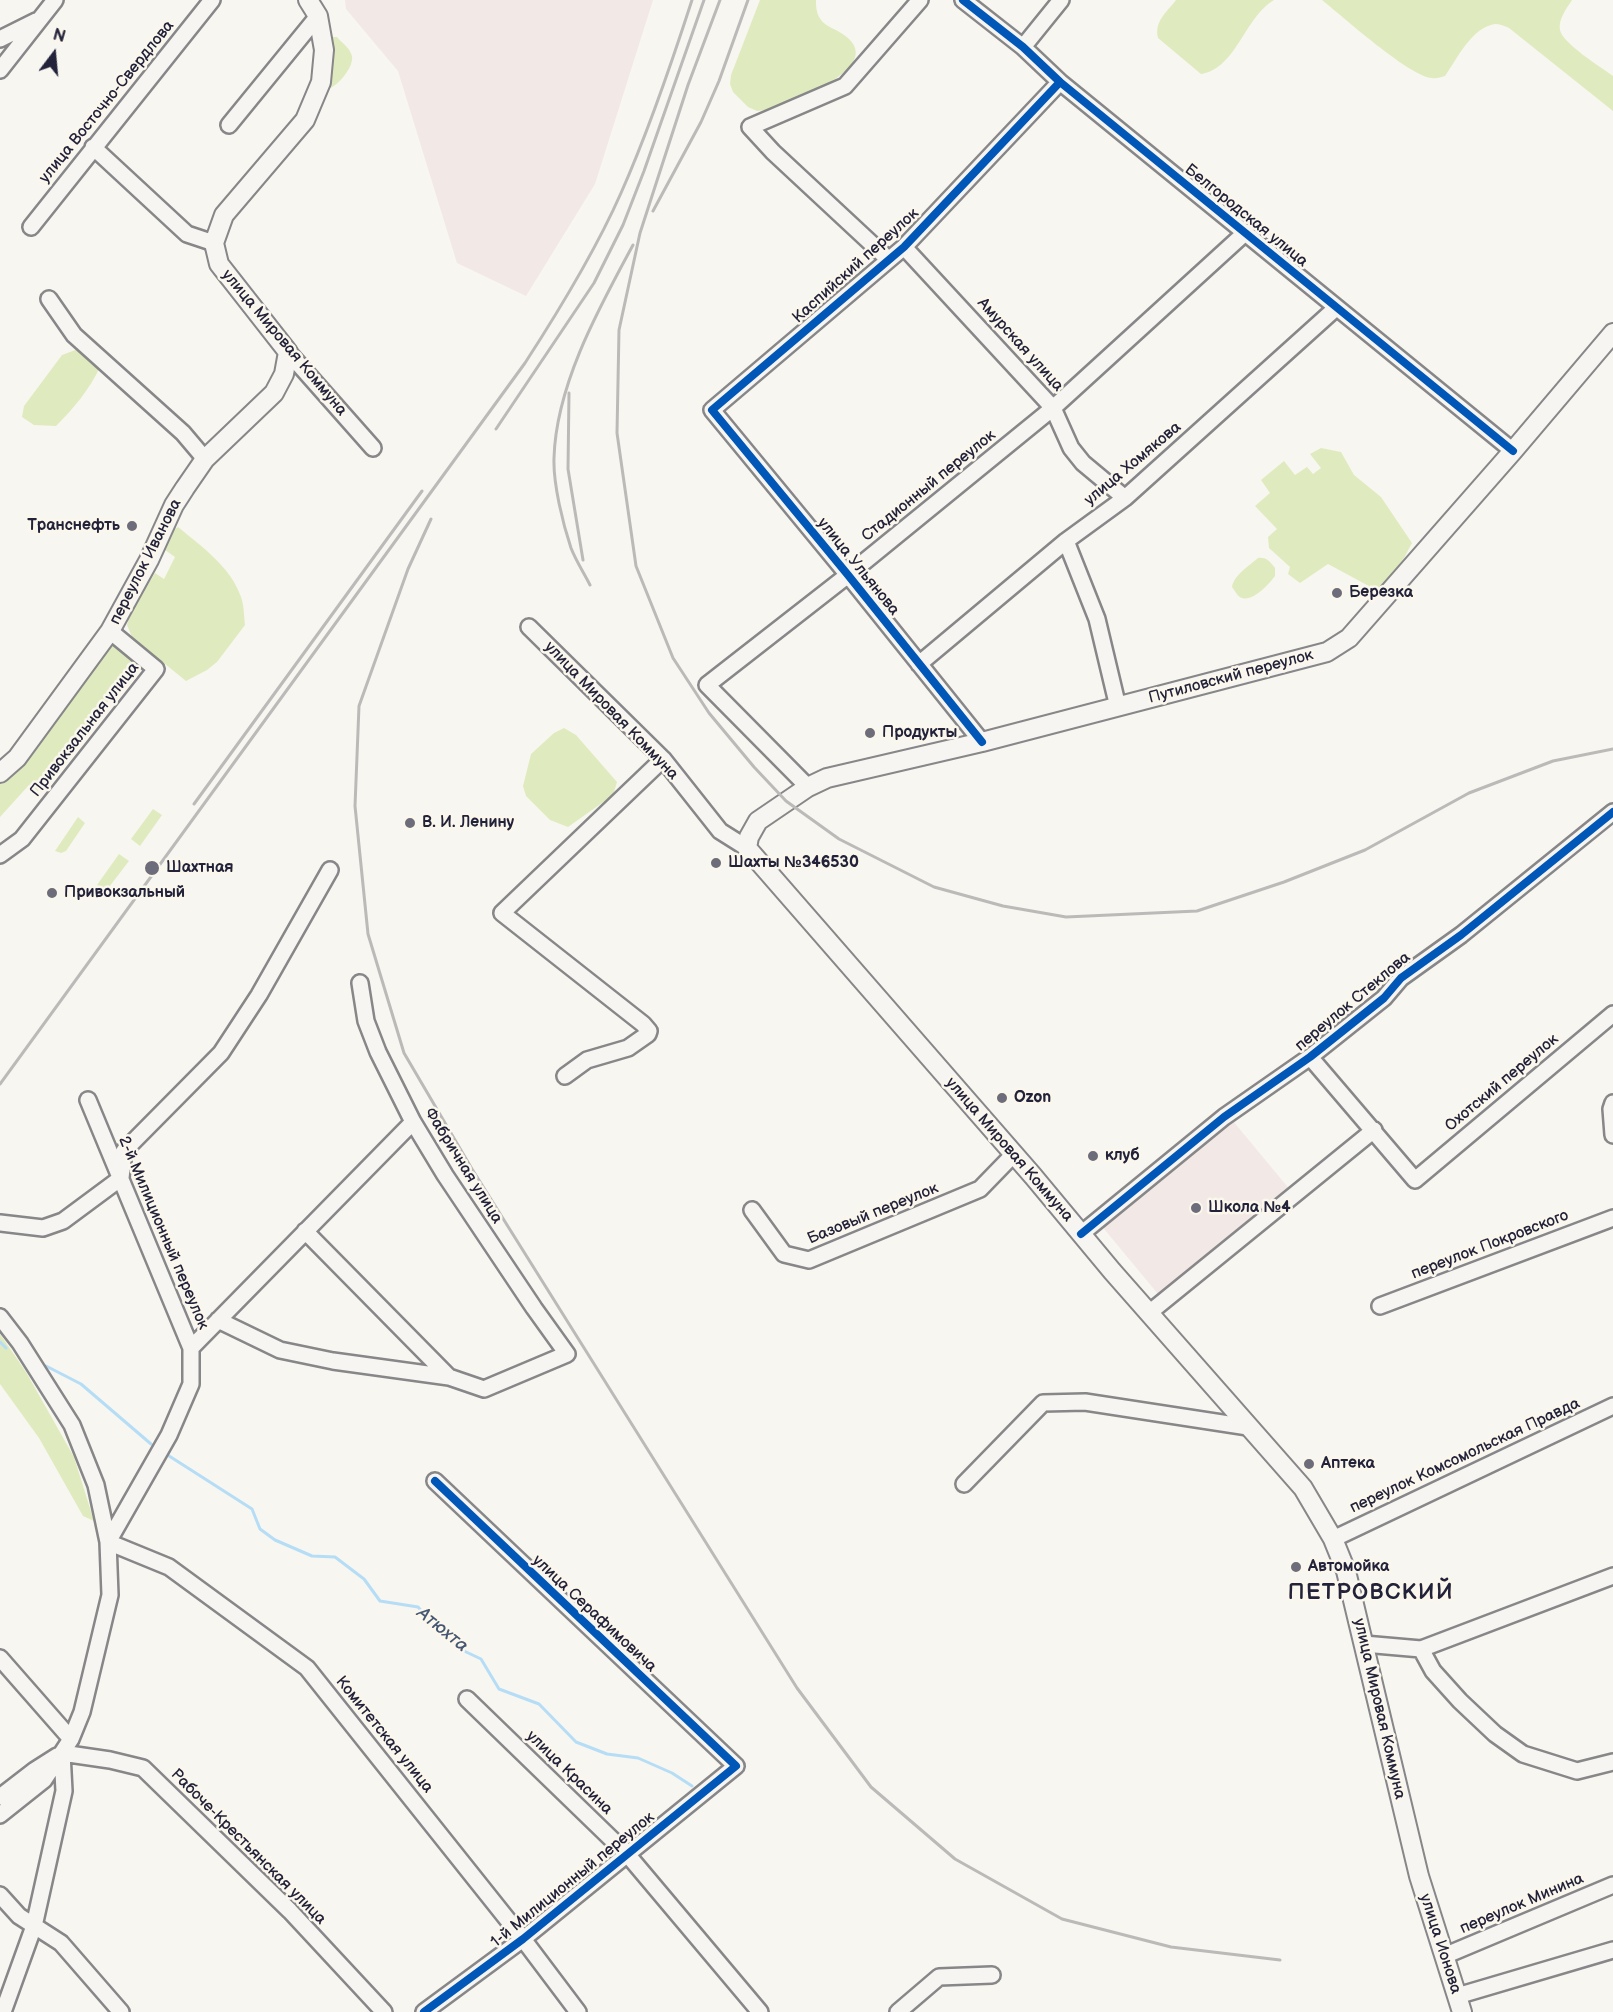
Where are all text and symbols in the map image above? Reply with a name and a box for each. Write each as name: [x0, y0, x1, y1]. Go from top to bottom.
street label: улица Восточно-Свердлова: [35, 17, 179, 187]
north arrow: [24, 24, 84, 84]
text: N: [51, 25, 68, 47]
street label: Белгородская улица: [1181, 160, 1311, 272]
street label: Каспийский переулок: [789, 204, 923, 328]
street label: улица Мировая Коммуна: [217, 266, 351, 420]
street label: Амурская улица: [973, 294, 1067, 396]
street label: улица Хомякова: [1081, 418, 1185, 510]
street label: Стадионный переулок: [858, 426, 1000, 546]
street label: переулок Иванова: [106, 496, 186, 628]
street label: улица Ульянова: [813, 514, 903, 620]
place label: Транснефть: [27, 516, 120, 536]
marker: Транснефть: [125, 519, 139, 533]
place label: Березка: [1349, 583, 1413, 603]
marker: Березка: [1330, 586, 1344, 600]
street label: улица Мировая Коммуна: [540, 638, 682, 784]
street label: Путиловский переулок: [1147, 646, 1315, 708]
street label: Привокзальная улица: [27, 659, 143, 801]
place label: Продукты: [882, 723, 957, 743]
marker: Продукты: [863, 726, 877, 740]
place label: В. И. Ленину: [422, 813, 514, 833]
marker: В. И. Ленину: [403, 816, 417, 830]
place label: Шахты №346530: [728, 853, 859, 873]
marker: Шахты №346530: [709, 856, 723, 870]
place label: Шахтная: [166, 858, 234, 878]
marker: Шахтная: [143, 859, 161, 877]
place label: Привокзальный: [64, 883, 185, 903]
marker: Привокзальный: [45, 886, 59, 900]
street label: переулок Стеклова: [1291, 948, 1415, 1056]
street label: Охотский переулок: [1441, 1030, 1563, 1136]
street label: улица Мировая Коммуна: [941, 1074, 1077, 1226]
place label: Ozon: [1014, 1088, 1051, 1108]
marker: Ozon: [995, 1091, 1009, 1105]
street label: Фабричная улица: [420, 1105, 506, 1227]
street label: 2-й Милиционный переулок: [113, 1133, 213, 1333]
place label: клуб: [1105, 1146, 1140, 1166]
marker: клуб: [1086, 1149, 1100, 1163]
street label: Базовый переулок: [805, 1179, 941, 1249]
place label: Школа №4: [1208, 1198, 1291, 1218]
marker: Школа №4: [1189, 1201, 1203, 1215]
street label: переулок Покровского: [1409, 1206, 1571, 1284]
street label: переулок Комсомольская Правда: [1347, 1394, 1583, 1518]
place label: Аптека: [1321, 1454, 1375, 1474]
marker: Аптека: [1302, 1457, 1316, 1471]
street label: улица Серафимовича: [528, 1551, 660, 1677]
place label: Автомойка: [1308, 1557, 1389, 1577]
marker: Автомойка: [1289, 1560, 1303, 1574]
district label: ПЕТРОВСКИЙ: [1288, 1580, 1454, 1606]
water label: Атюхта: [412, 1603, 472, 1657]
street label: улица Мировая Коммуна: [1349, 1617, 1409, 1801]
street label: Комитетская улица: [331, 1673, 437, 1797]
street label: улица Красина: [522, 1727, 616, 1819]
street label: Рабоче-Крестьянская улица: [166, 1765, 330, 1929]
street label: 1-й Милиционный переулок: [487, 1808, 659, 1952]
street label: переулок Минина: [1457, 1869, 1587, 1939]
street label: улица Ионова: [1415, 1892, 1465, 1996]

